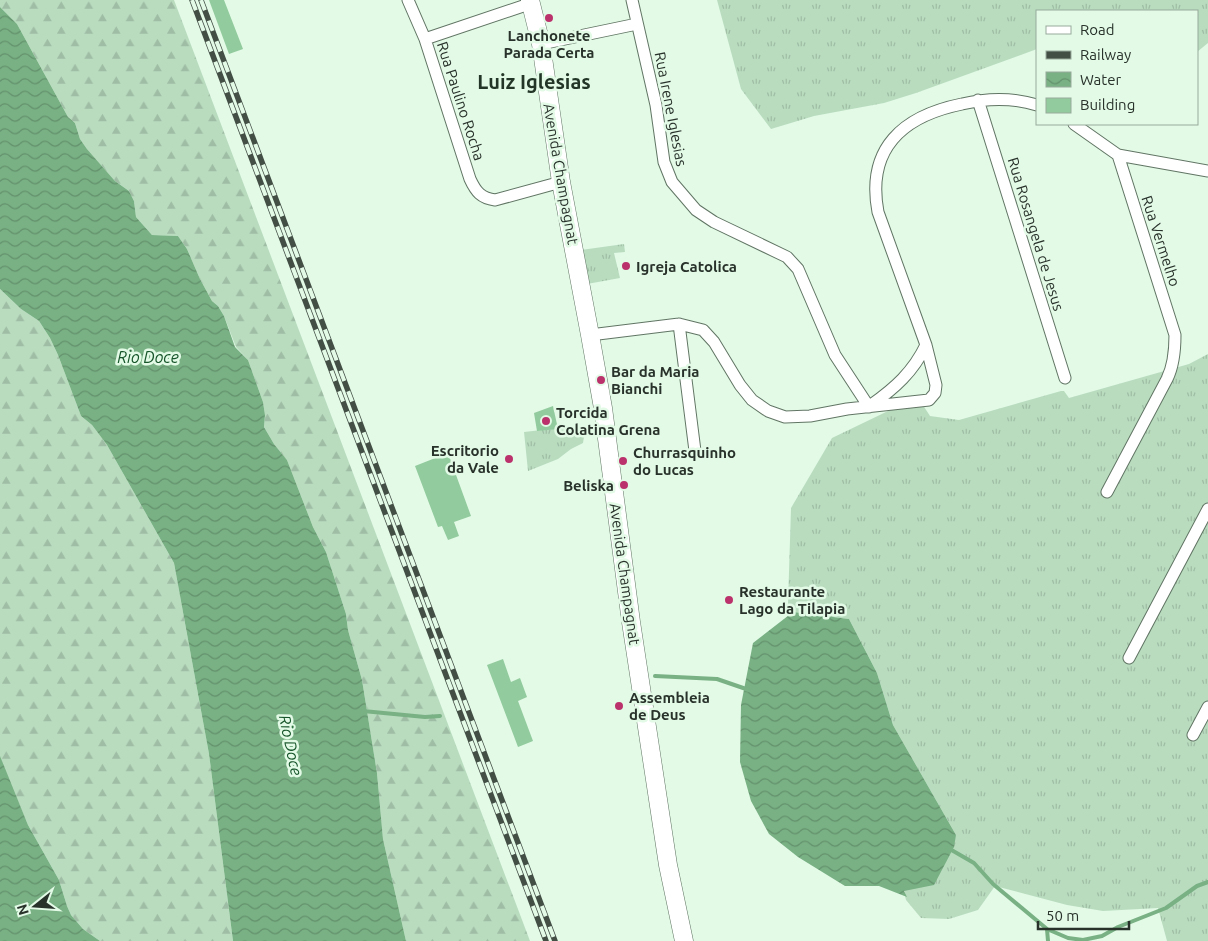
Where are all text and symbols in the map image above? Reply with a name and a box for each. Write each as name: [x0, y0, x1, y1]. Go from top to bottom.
legend: [1036, 10, 1198, 125]
marker: Lanchonete Parada Certa: [543, 12, 555, 24]
text: Road: [1080, 21, 1115, 38]
place label: Lanchonete Parada Certa: [504, 27, 594, 61]
street label: Rua Paulino Rocha: [434, 39, 488, 163]
text: Railway: [1080, 46, 1131, 63]
street label: Rua Irene Iglesias: [652, 50, 690, 168]
district label: Luiz Iglesias: [477, 70, 591, 93]
text: Water: [1080, 71, 1121, 88]
text: Building: [1080, 96, 1135, 113]
street label: Avenida Champagnat: [540, 102, 582, 246]
street label: Rua Rosangela de Jesus: [1005, 155, 1067, 313]
street label: Rua Vermelho: [1138, 193, 1184, 289]
place label: Igreja Catolica: [636, 258, 737, 275]
marker: Igreja Catolica: [620, 260, 632, 272]
water label: Rio Doce: [117, 348, 179, 366]
place label: Bar da Maria Bianchi: [611, 363, 699, 397]
marker: Bar da Maria Bianchi: [595, 374, 607, 386]
place label: Torcida Colatina Grena: [556, 404, 660, 438]
marker: Torcida Colatina Grena: [540, 415, 552, 427]
place label: Escritorio da Vale: [431, 442, 499, 476]
place label: Churrasquinho do Lucas: [633, 444, 736, 478]
marker: Escritorio da Vale: [503, 453, 515, 465]
marker: Churrasquinho do Lucas: [617, 455, 629, 467]
place label: Beliska: [563, 477, 614, 494]
marker: Beliska: [618, 479, 630, 491]
street label: Avenida Champagnat: [607, 502, 643, 646]
place label: Restaurante Lago da Tilapia: [739, 583, 845, 617]
marker: Restaurante Lago da Tilapia: [723, 594, 735, 606]
place label: Assembleia de Deus: [629, 689, 710, 723]
marker: Assembleia de Deus: [613, 700, 625, 712]
water label: Rio Doce: [276, 713, 306, 777]
north arrow: [10, 881, 60, 931]
scale bar: [1038, 898, 1129, 930]
text: N: [13, 902, 32, 917]
text: 50 m: [1046, 907, 1079, 924]

